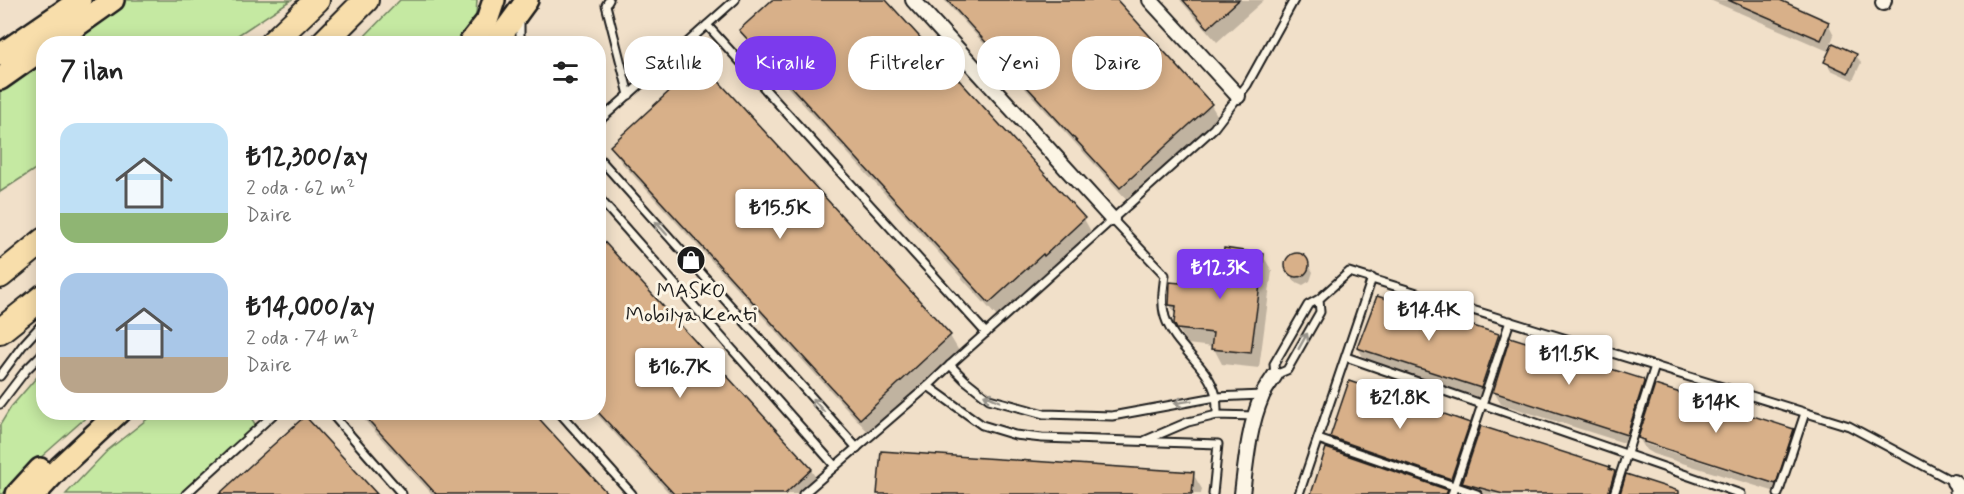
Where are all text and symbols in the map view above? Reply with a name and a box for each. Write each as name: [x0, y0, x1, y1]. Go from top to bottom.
chip: Satılık: [624, 36, 723, 90]
chip: Kiralık: [735, 36, 836, 90]
chip: Filtreler: [848, 36, 965, 90]
chip: Yeni: [977, 36, 1060, 90]
chip: Daire: [1072, 36, 1162, 90]
text: 7 ilan: [60, 55, 124, 89]
icon: filters: [549, 56, 582, 89]
text: ₺12,300/ay: [246, 141, 368, 175]
icon: home: [108, 147, 180, 219]
text: 2 oda · 62 m²: [246, 175, 355, 202]
pin: ₺15.5K: [731, 189, 829, 240]
text: ₺15.5K: [749, 195, 811, 222]
text: Daire: [246, 202, 292, 229]
one-way arrow: [654, 220, 668, 235]
shop icon: MASKO Mobilya Kenti: [675, 244, 707, 276]
pin: ₺12.3K: [1171, 249, 1269, 300]
text: ₺12.3K: [1191, 255, 1249, 282]
place label: MASKO Mobilya Kenti: [626, 277, 756, 329]
text: ₺14,000/ay: [246, 291, 375, 325]
pin: ₺14.4K: [1380, 291, 1478, 342]
icon: home: [108, 297, 180, 369]
text: ₺14.4K: [1398, 297, 1460, 324]
text: 2 oda · 74 m²: [246, 325, 359, 352]
one-way arrow: [1297, 333, 1309, 350]
pin: ₺11.5K: [1520, 335, 1618, 386]
text: ₺11.5K: [1539, 341, 1599, 368]
pin: ₺16.7K: [631, 348, 729, 399]
text: Daire: [246, 352, 292, 379]
text: ₺16.7K: [649, 354, 711, 381]
pin: ₺21.8K: [1351, 379, 1449, 430]
pin: ₺14K: [1680, 383, 1752, 434]
text: ₺21.8K: [1370, 385, 1430, 412]
text: ₺14K: [1693, 389, 1739, 416]
one-way arrow: [984, 392, 1002, 403]
one-way arrow: [1174, 397, 1194, 408]
one-way arrow: [811, 398, 825, 413]

